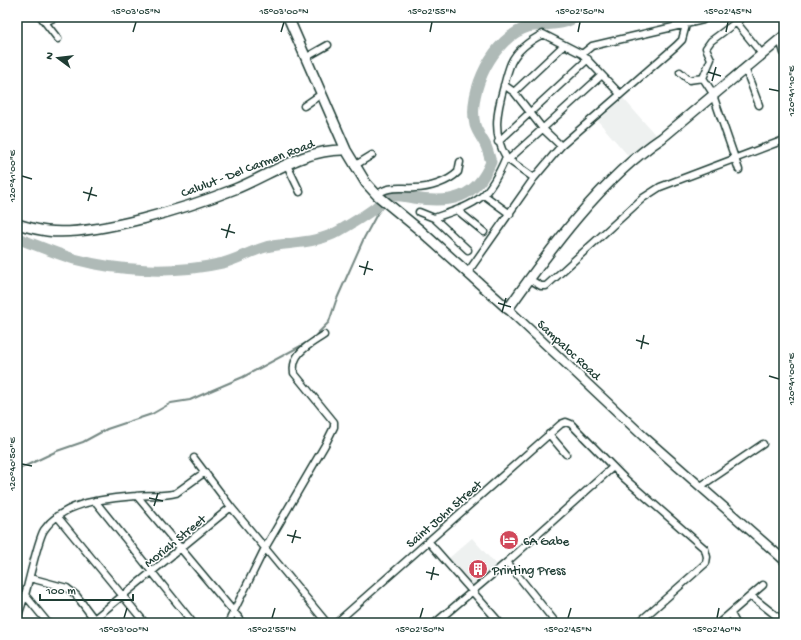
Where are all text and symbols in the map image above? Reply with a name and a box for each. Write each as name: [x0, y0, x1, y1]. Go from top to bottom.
text: 15°03'05"N: [111, 6, 161, 18]
text: 15°03'00"N: [258, 6, 309, 18]
text: 15°02'55"N: [407, 6, 457, 18]
text: 15°02'50"N: [555, 6, 605, 18]
text: 15°02'45"N: [703, 6, 752, 18]
north arrow: [38, 38, 78, 78]
text: N: [44, 51, 57, 61]
text: 120°41'10"E: [786, 65, 798, 117]
street label: Calulut - Del Carmen Road: [179, 137, 318, 202]
text: 120°41'00"E: [7, 149, 19, 203]
street label: Sampaloc Road: [533, 318, 604, 385]
text: 120°41'00"E: [786, 352, 798, 406]
text: 120°40'50"E: [7, 437, 19, 492]
street label: Saint John Street: [404, 477, 487, 552]
street label: Moriah Street: [142, 511, 211, 571]
hotel icon: 6A Gabe: [498, 529, 520, 551]
place label: 6A Gabe: [523, 535, 570, 550]
building icon: Printing Press: [467, 558, 489, 580]
place label: Printing Press: [491, 564, 567, 579]
scale bar: [40, 576, 133, 602]
text: 100 m: [45, 585, 76, 599]
text: 15°03'00"N: [98, 624, 149, 636]
text: 15°02'55"N: [247, 624, 297, 636]
text: 15°02'50"N: [395, 624, 445, 636]
text: 15°02'45"N: [543, 624, 592, 636]
text: 15°02'40"N: [692, 624, 741, 636]

